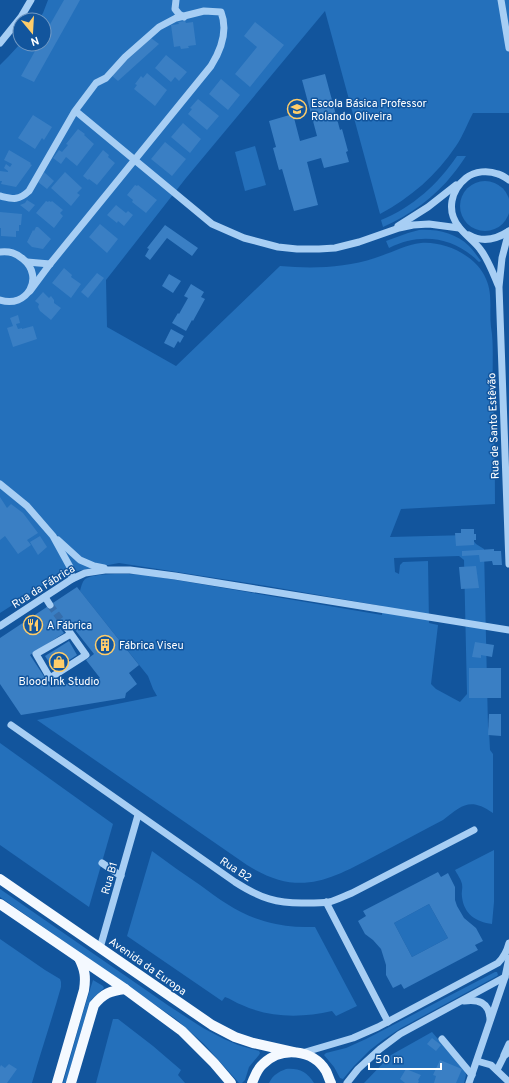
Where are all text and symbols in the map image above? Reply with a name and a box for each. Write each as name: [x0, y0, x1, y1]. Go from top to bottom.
north arrow: [12, 12, 52, 52]
text: N: [29, 33, 41, 48]
place label: Escola Básica Professor Rolando Oliveira: [311, 97, 428, 124]
school or university icon: Escola Básica Professor Rolando Oliveira: [286, 98, 308, 120]
street label: Rua de Santo Estêvão: [485, 372, 503, 479]
street label: Rua da Fábrica: [9, 562, 78, 612]
restaurant icon: A Fábrica: [22, 614, 44, 636]
place label: A Fábrica: [47, 619, 92, 633]
building icon: Fábrica Viseu: [94, 634, 116, 656]
place label: Fábrica Viseu: [119, 639, 184, 653]
shop icon: Blood Ink Studio: [48, 651, 70, 673]
place label: Blood Ink Studio: [19, 675, 99, 689]
street label: Rua B2: [217, 854, 254, 885]
street label: Rua B1: [99, 860, 121, 896]
street label: Avenida da Europa: [106, 935, 189, 999]
scale bar: [369, 1045, 441, 1071]
text: 50 m: [375, 1052, 403, 1068]

